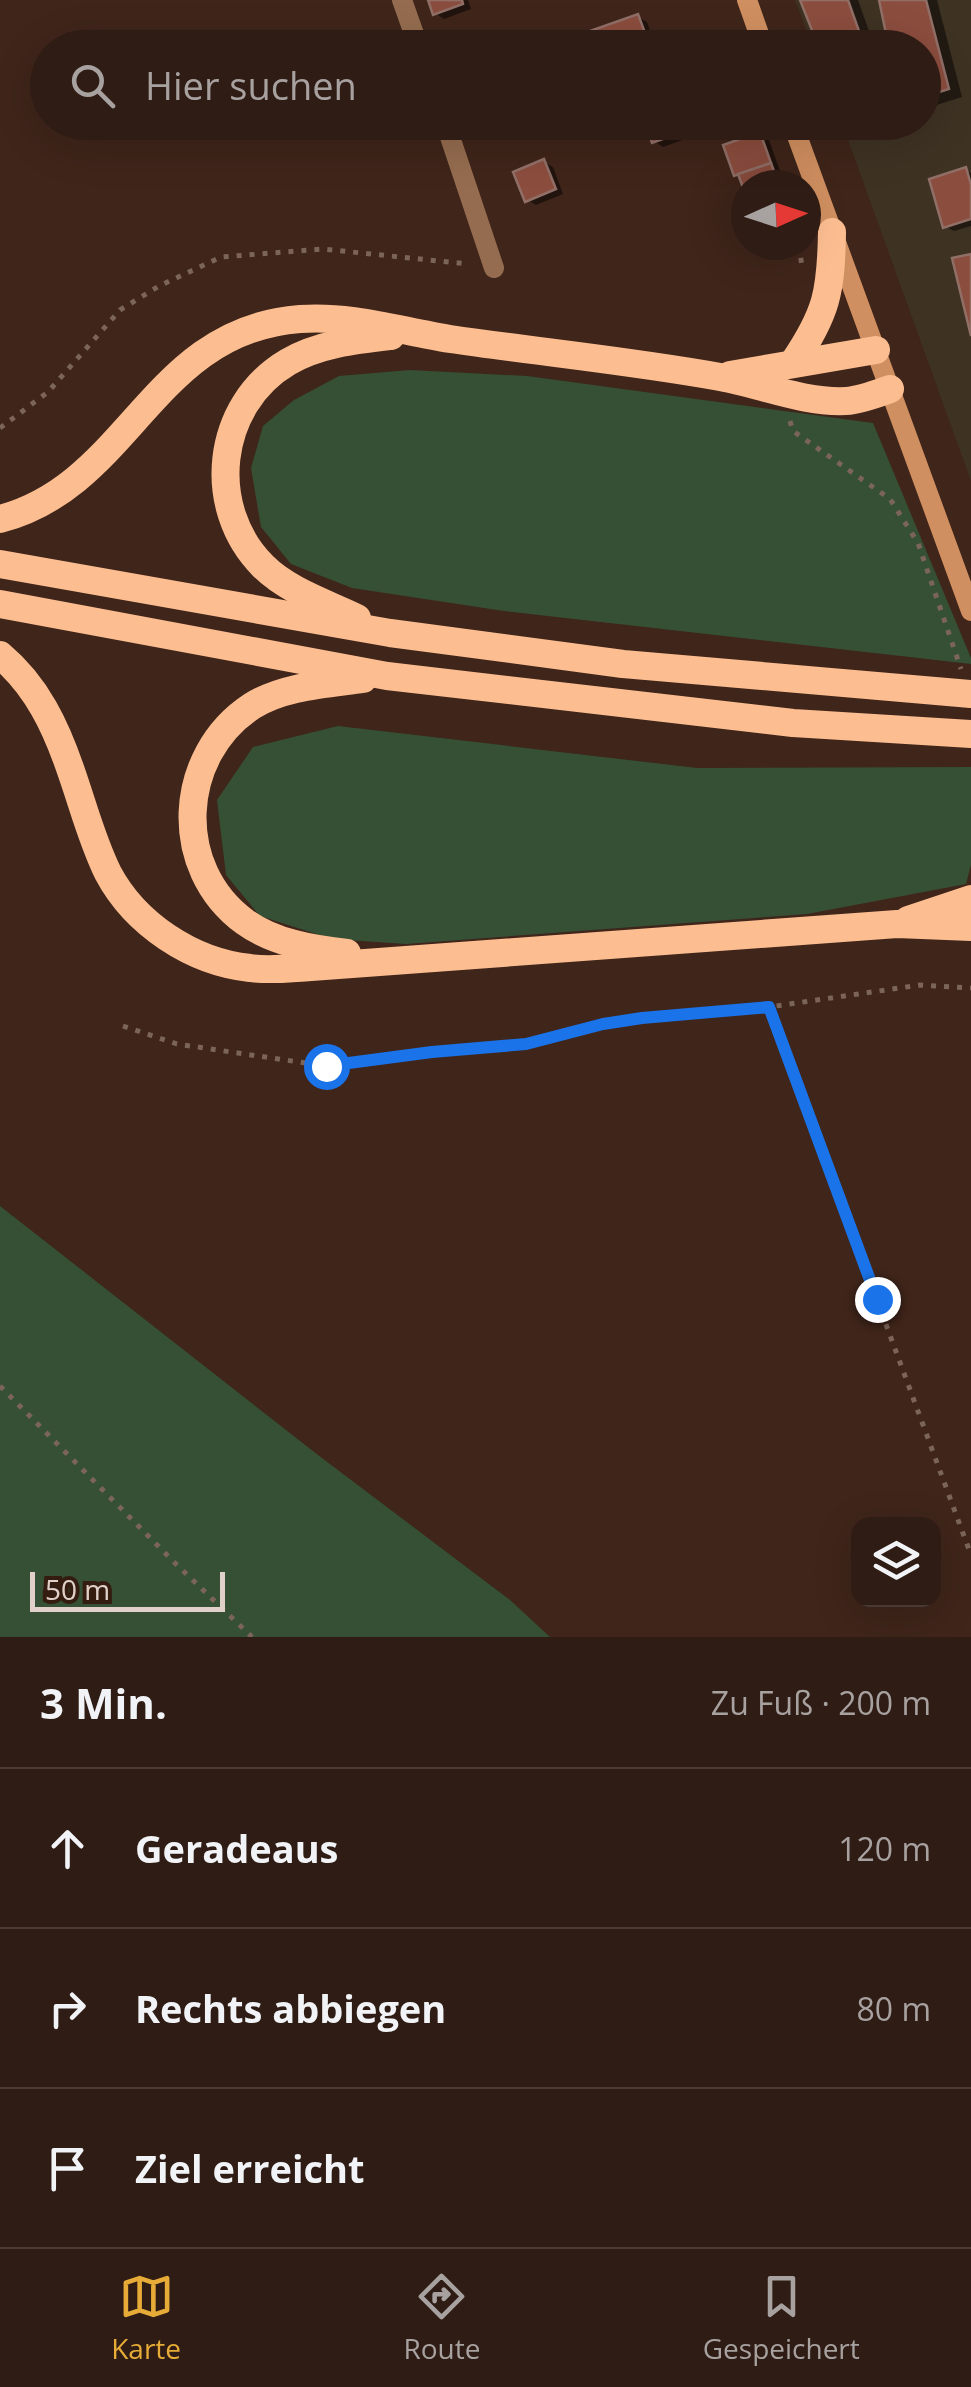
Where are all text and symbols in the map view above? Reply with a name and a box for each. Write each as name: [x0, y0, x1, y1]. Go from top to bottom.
search box: [30, 30, 941, 140]
icon: search: [65, 58, 120, 113]
text: Hier suchen: [145, 59, 357, 111]
north arrow: [731, 170, 821, 260]
route start: [304, 1044, 350, 1090]
route end: [855, 1277, 901, 1323]
map controls: [851, 1517, 941, 1607]
button: layers: [851, 1517, 941, 1607]
scale bar: [30, 1567, 225, 1612]
text: 50 m: [45, 1570, 110, 1608]
text: 3 Min.: [40, 1674, 167, 1731]
text: Zu Fuß · 200 m: [711, 1681, 931, 1724]
icon: ahead: [40, 1821, 95, 1876]
text: Geradeaus: [135, 1822, 339, 1874]
text: 120 m: [838, 1827, 931, 1870]
icon: right: [40, 1981, 95, 2036]
text: Rechts abbiegen: [135, 1982, 446, 2034]
text: 80 m: [856, 1987, 931, 2030]
icon: arrive: [40, 2141, 95, 2196]
text: Ziel erreicht: [135, 2142, 365, 2194]
tab: Karte: [111, 2269, 181, 2367]
tab: Route: [403, 2269, 480, 2367]
tab: Gespeichert: [703, 2269, 860, 2367]

